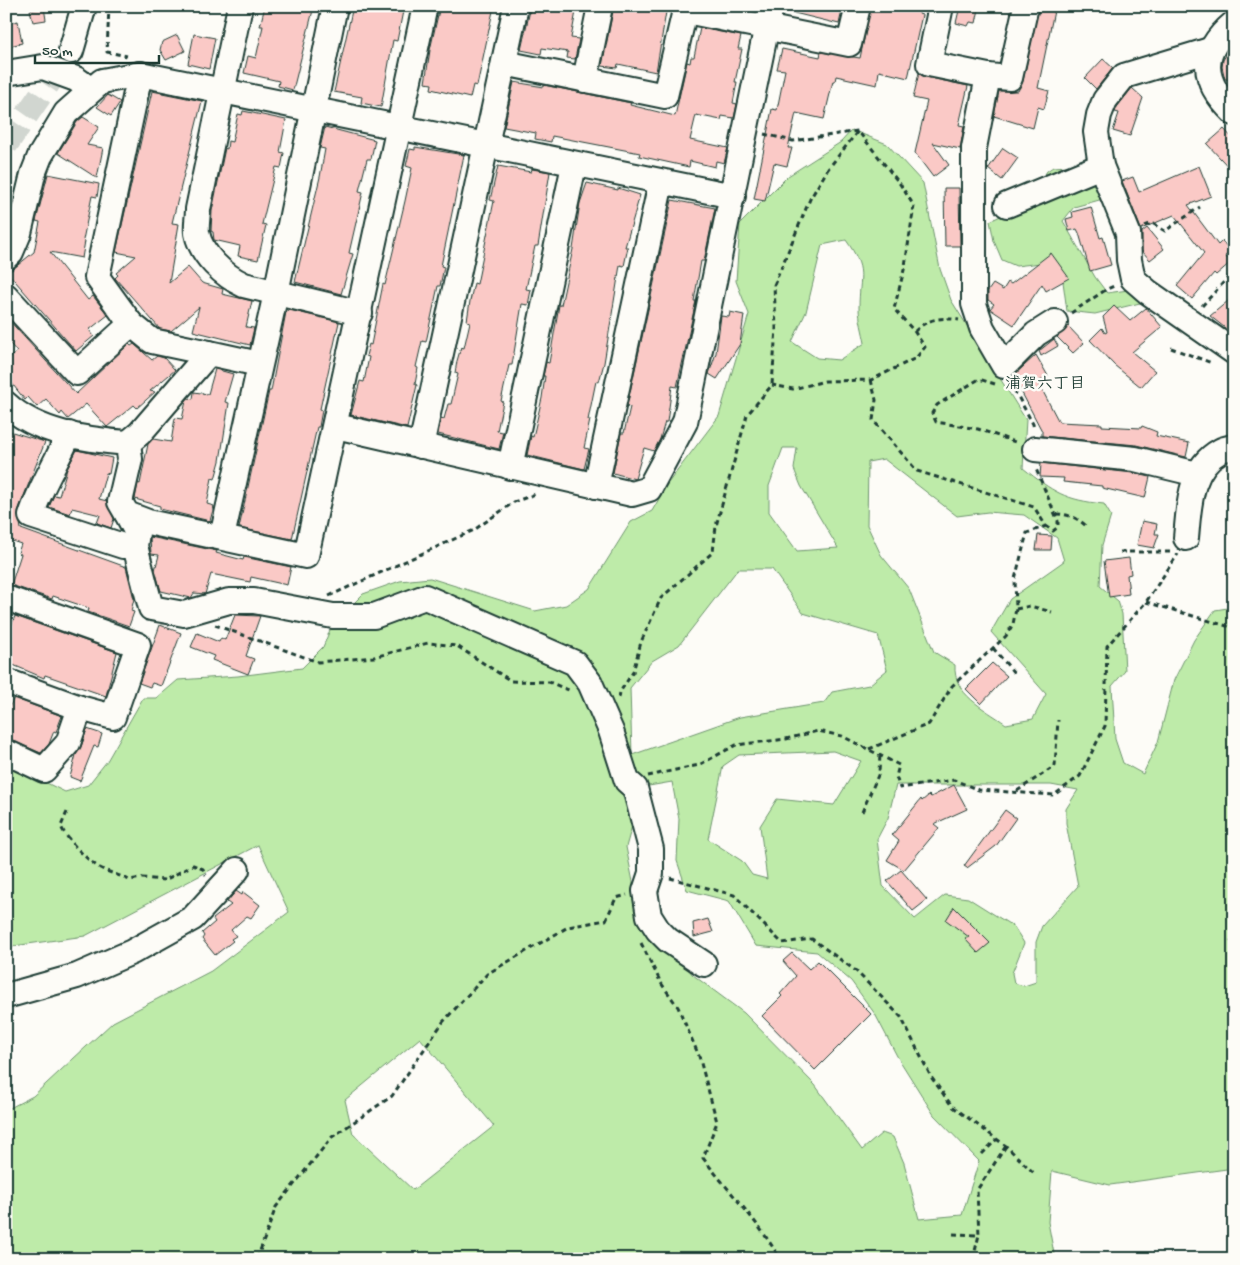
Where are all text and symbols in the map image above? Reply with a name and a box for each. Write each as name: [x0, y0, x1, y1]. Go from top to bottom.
scale bar: [35, 32, 159, 64]
text: 50 m: [42, 43, 73, 61]
district label: 浦賀六丁目: [1005, 374, 1085, 395]

